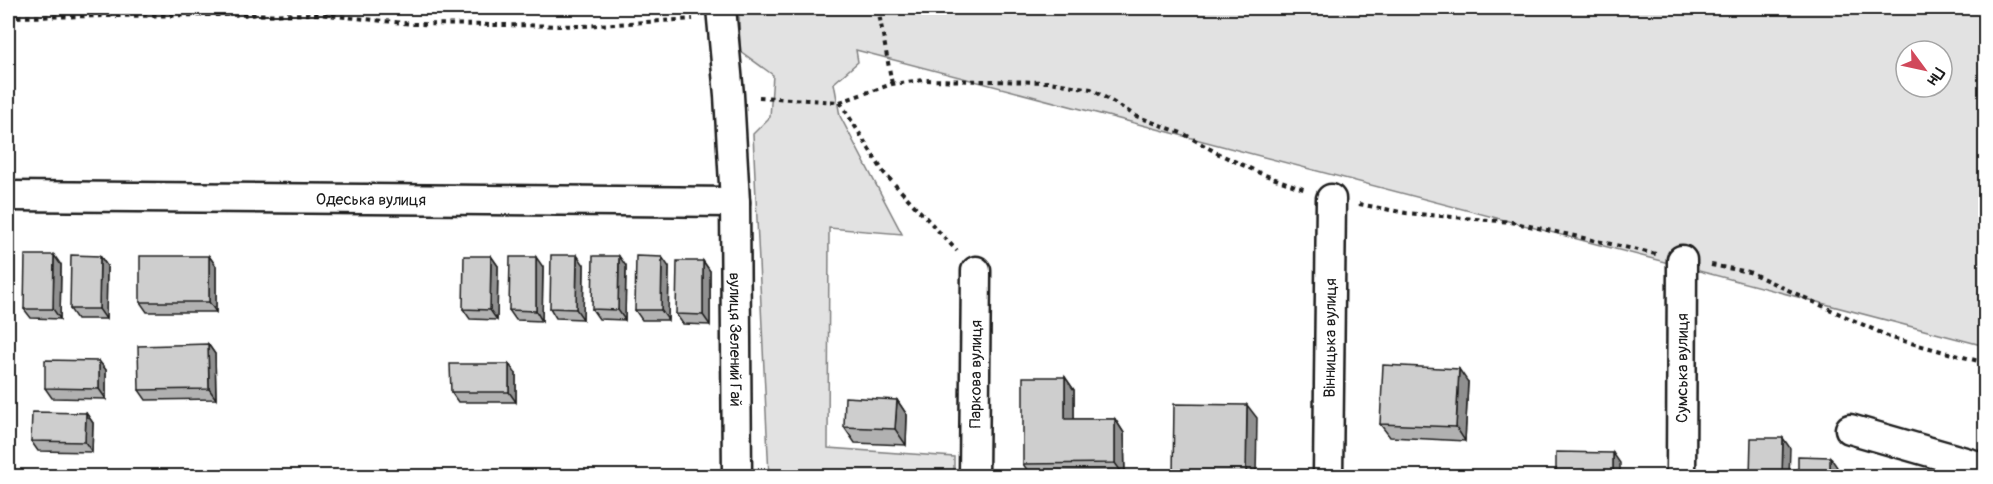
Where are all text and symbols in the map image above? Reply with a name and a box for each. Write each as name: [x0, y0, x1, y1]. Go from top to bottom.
north arrow: [1894, 39, 1954, 99]
text: Пн: [1923, 64, 1949, 89]
street label: Одеська вулиця: [316, 190, 426, 210]
street label: вулиця Зелений Гай: [725, 272, 745, 407]
street label: Вінницька вулиця: [1320, 278, 1341, 398]
street label: Сумська вулиця: [1672, 313, 1693, 423]
street label: Паркова вулиця: [965, 320, 987, 428]

